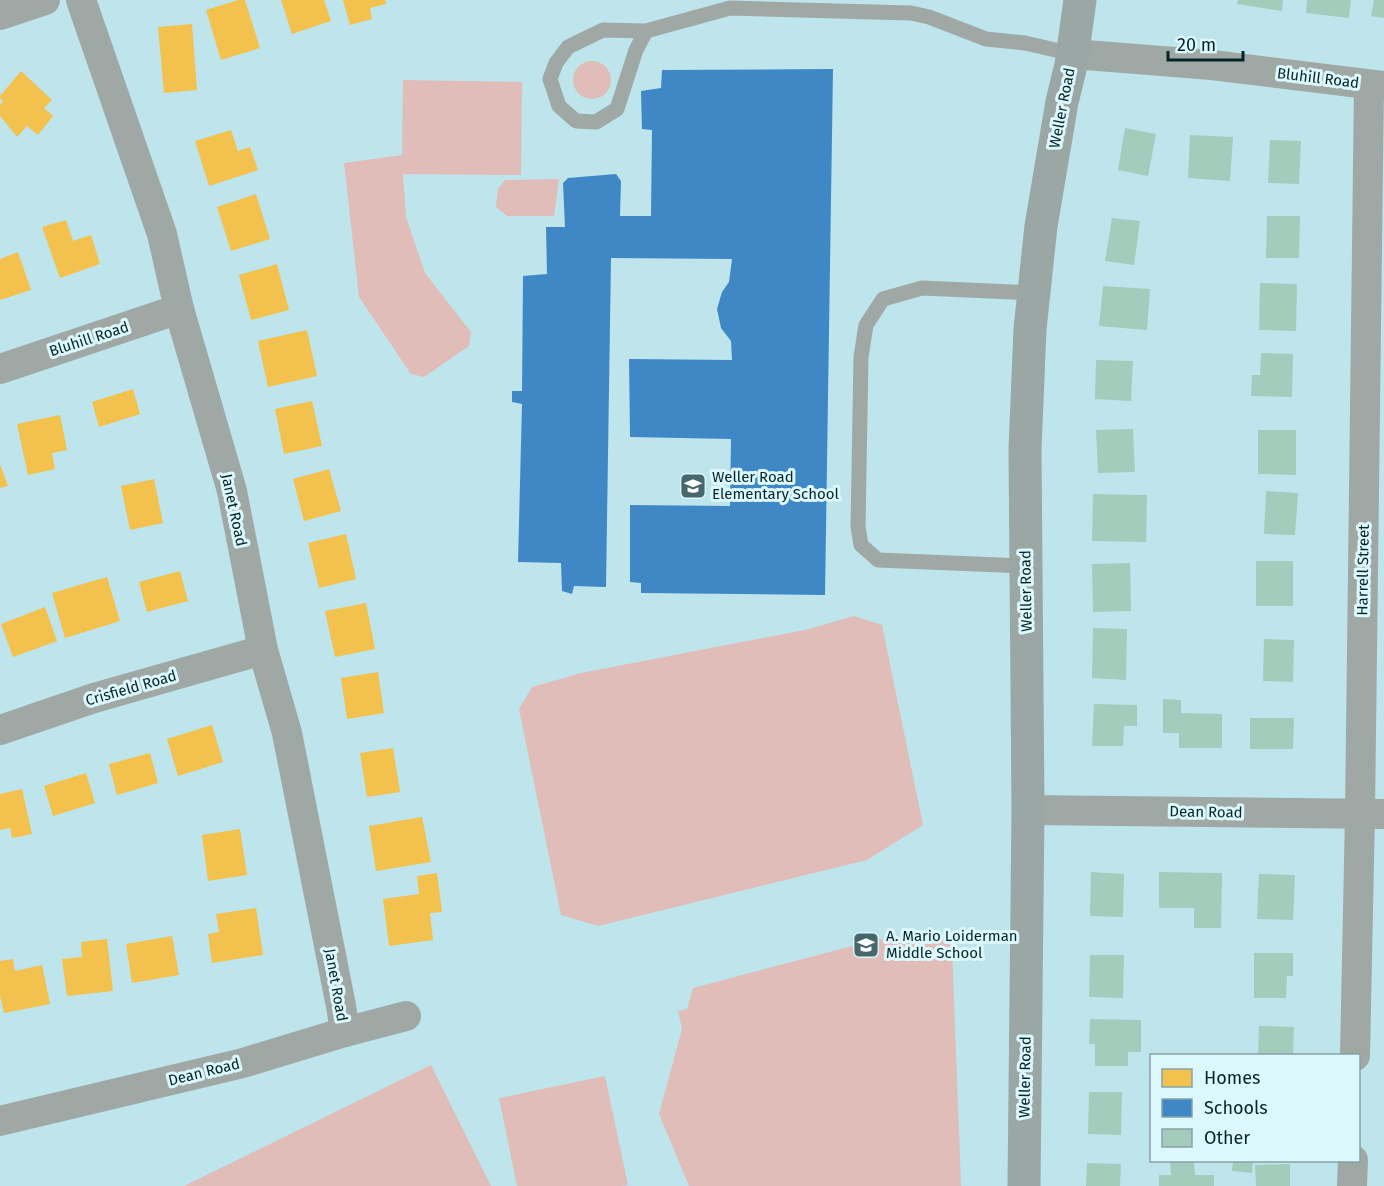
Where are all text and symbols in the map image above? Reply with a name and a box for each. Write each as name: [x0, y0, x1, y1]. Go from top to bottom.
scale bar: [1168, 24, 1243, 62]
text: 20 m: [1177, 34, 1216, 56]
street label: Bluhill Road: [1276, 64, 1360, 92]
street label: Weller Road: [1045, 66, 1079, 150]
street label: Bluhill Road: [47, 318, 131, 360]
place label: Weller Road Elementary School: [712, 468, 840, 503]
school or university icon: Weller Road Elementary School: [678, 471, 708, 501]
street label: Janet Road: [218, 472, 250, 548]
street label: Harrell Street: [1353, 524, 1373, 616]
street label: Weller Road: [1016, 550, 1036, 632]
street label: Crisfield Road: [83, 666, 179, 710]
street label: Dean Road: [1169, 802, 1243, 822]
place label: A. Mario Loiderman Middle School: [886, 927, 1018, 962]
school or university icon: A. Mario Loiderman Middle School: [851, 930, 881, 960]
street label: Janet Road: [321, 947, 351, 1023]
street label: Weller Road: [1015, 1036, 1035, 1118]
street label: Dean Road: [166, 1054, 242, 1090]
legend: [1150, 1054, 1360, 1162]
text: Homes: [1204, 1067, 1260, 1089]
text: Schools: [1204, 1097, 1268, 1119]
text: Other: [1204, 1127, 1250, 1149]

